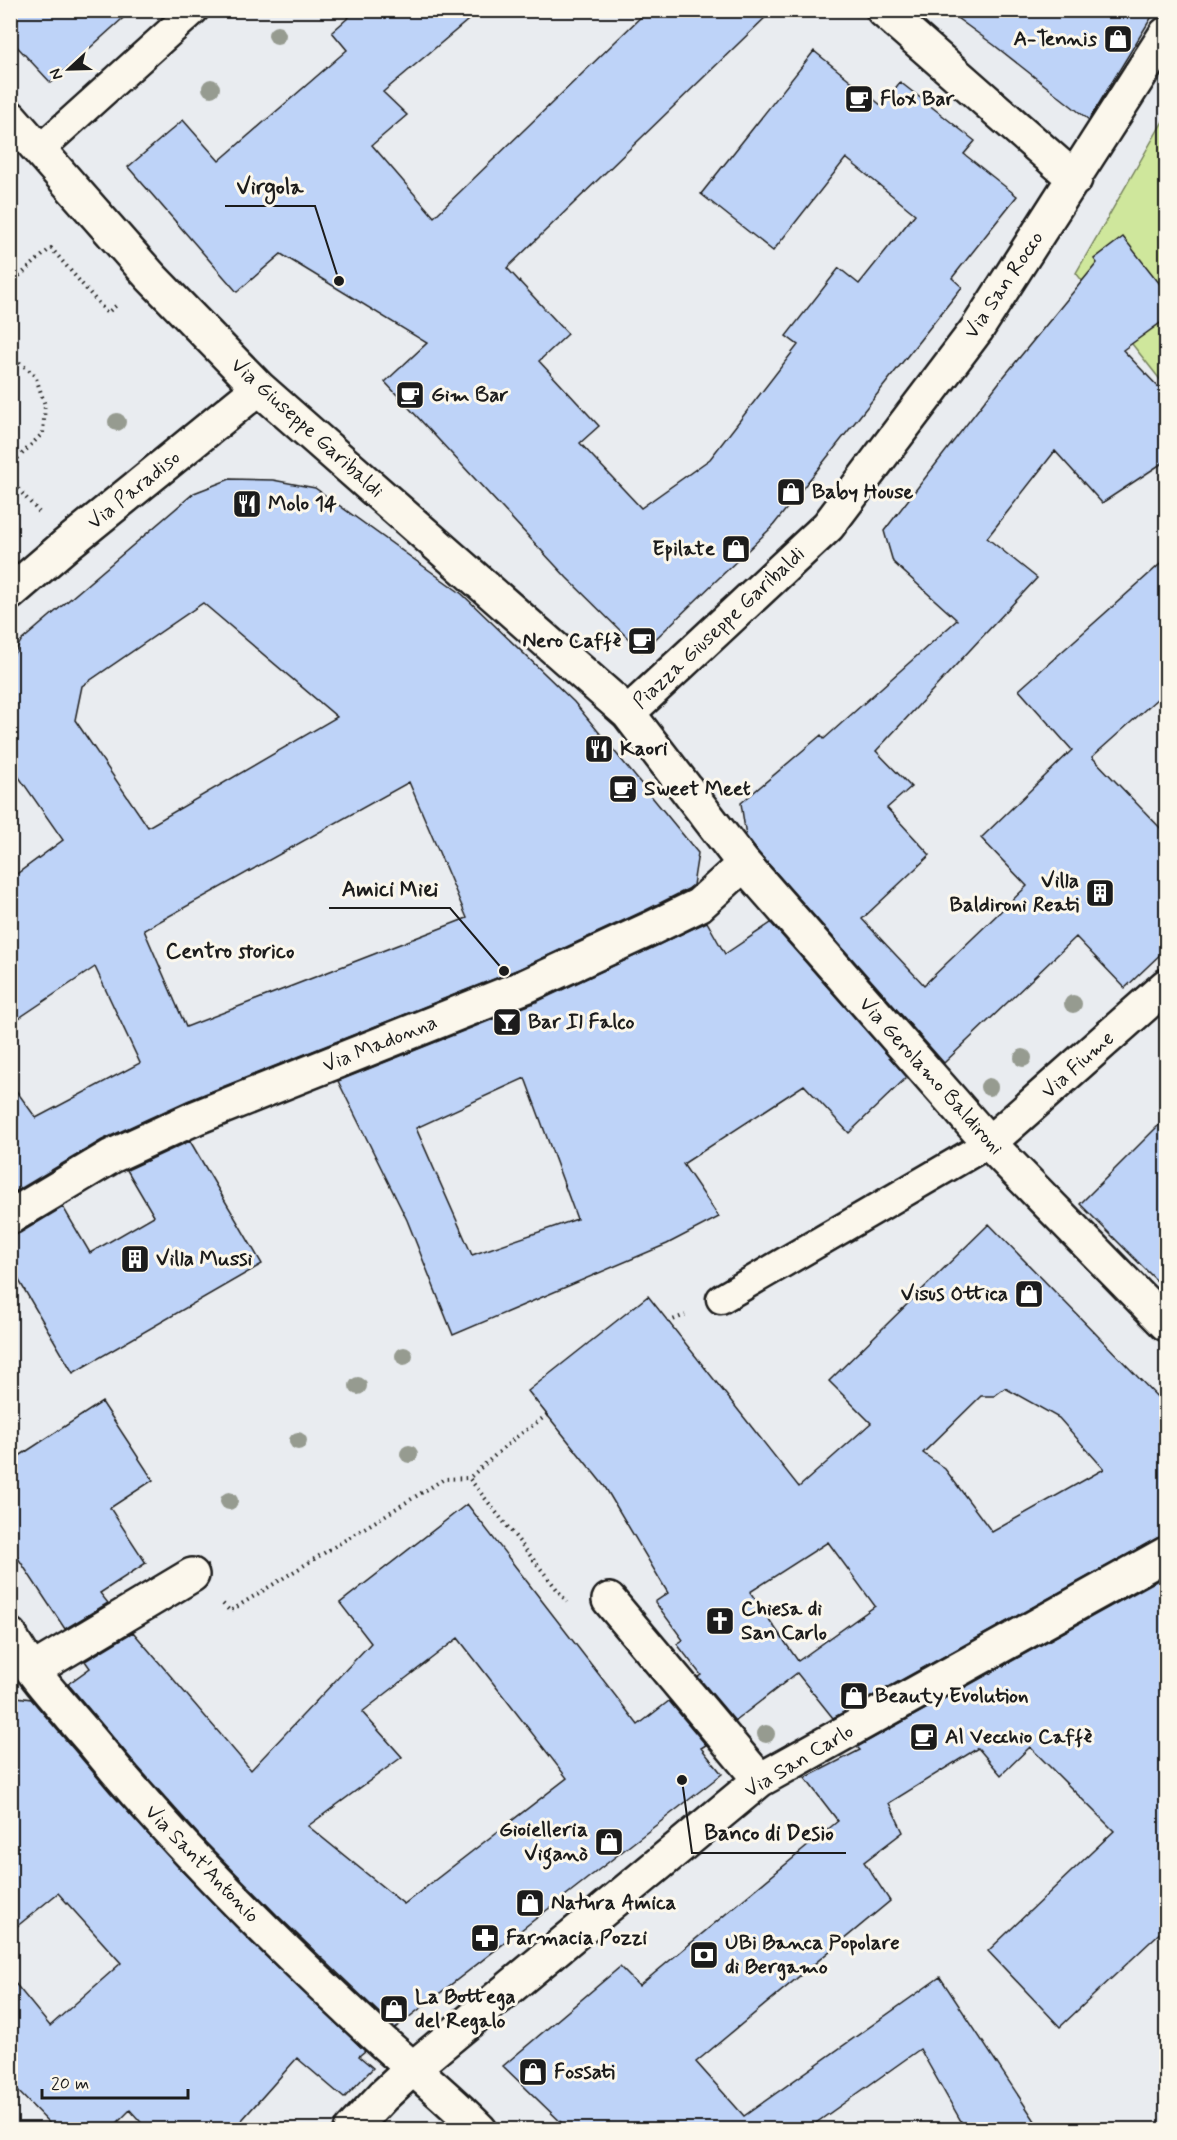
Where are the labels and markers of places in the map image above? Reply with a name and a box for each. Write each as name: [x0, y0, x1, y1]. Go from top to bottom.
shop icon: A-Tennis: [1102, 23, 1134, 55]
place label: A-Tennis: [1013, 25, 1098, 53]
cafe icon: Flox Bar: [843, 83, 875, 115]
place label: Flox Bar: [880, 85, 955, 113]
callout: Virgola: [225, 166, 315, 206]
cafe icon: Gim Bar: [394, 379, 426, 411]
place label: Gim Bar: [431, 381, 508, 409]
shop icon: Baby House: [775, 476, 807, 508]
place label: Baby House: [812, 478, 914, 506]
restaurant icon: Molo 14: [231, 488, 263, 520]
place label: Molo 14: [268, 490, 337, 518]
shop icon: Epilate: [720, 533, 752, 565]
place label: Epilate: [652, 535, 716, 563]
cafe icon: Nero Caffè: [626, 625, 658, 657]
place label: Nero Caffè: [522, 627, 622, 655]
restaurant icon: Kaori: [583, 733, 615, 765]
place label: Kaori: [620, 735, 668, 763]
cafe icon: Sweet Meet: [607, 773, 639, 805]
place label: Sweet Meet: [644, 775, 751, 803]
place label: Villa Baldironi Reati: [950, 867, 1079, 919]
callout: Amici Miei: [329, 868, 450, 908]
building icon: Villa Baldironi Reati: [1084, 877, 1116, 909]
bar icon: Bar Il Falco: [491, 1006, 523, 1038]
place label: Bar Il Falco: [528, 1008, 635, 1036]
building icon: Villa Mussi: [119, 1243, 151, 1275]
place label: Villa Mussi: [156, 1245, 253, 1273]
shop icon: Visus Ottica: [1013, 1278, 1045, 1310]
place label: Visus Ottica: [901, 1280, 1008, 1308]
place label: Chiesa di San Carlo: [741, 1595, 827, 1647]
church icon: Chiesa di San Carlo: [704, 1605, 736, 1637]
shop icon: Beauty Evolution: [838, 1680, 870, 1712]
place label: Beauty Evolution: [875, 1682, 1029, 1710]
cafe icon: Al Vecchio Caffè: [908, 1721, 940, 1753]
place label: Al Vecchio Caffè: [945, 1723, 1093, 1751]
callout: Banco di Desio: [692, 1813, 846, 1853]
place label: Gioielleria Viganò: [499, 1816, 588, 1870]
shop icon: Gioielleria Viganò: [593, 1826, 625, 1858]
shop icon: Natura Amica: [514, 1887, 546, 1919]
place label: Natura Amica: [551, 1889, 677, 1917]
pharmacy icon: Farmacia Pozzi: [469, 1922, 501, 1954]
place label: Farmacia Pozzi: [506, 1924, 647, 1952]
place label: UBi Banca Popolare di Bergamo: [725, 1929, 900, 1981]
bank icon: UBi Banca Popolare di Bergamo: [688, 1939, 720, 1971]
place label: La Bottega del Regalo: [415, 1983, 516, 2035]
shop icon: La Bottega del Regalo: [378, 1993, 410, 2025]
shop icon: Fossati: [517, 2056, 549, 2088]
place label: Fossati: [554, 2058, 615, 2086]

